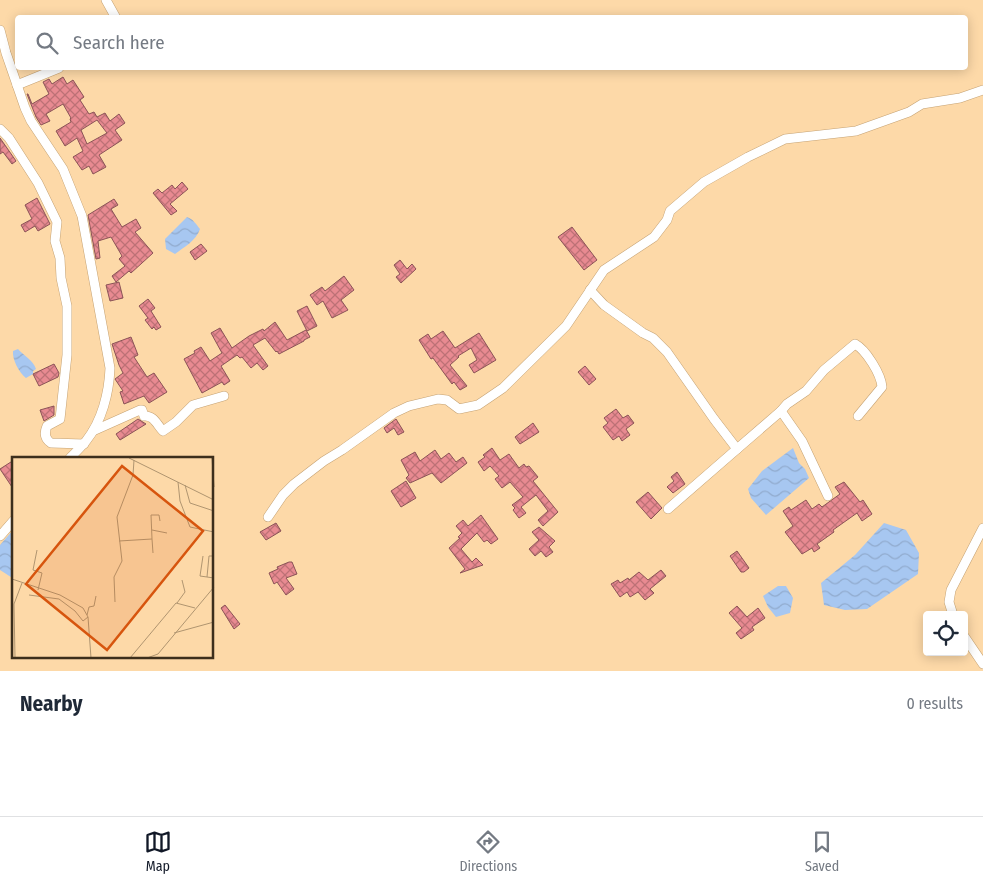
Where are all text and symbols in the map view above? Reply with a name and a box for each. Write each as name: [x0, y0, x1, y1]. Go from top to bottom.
search box: [15, 15, 968, 70]
icon: search: [33, 29, 61, 57]
text: Search here: [73, 31, 165, 54]
inset map: [12, 457, 214, 658]
map controls: [923, 611, 968, 656]
button: locate: [923, 611, 968, 656]
text: Nearby: [20, 691, 82, 717]
text: 0 results: [906, 694, 963, 713]
tab: Map: [144, 828, 172, 875]
tab: Directions: [459, 828, 517, 875]
tab: Saved: [805, 828, 839, 875]

